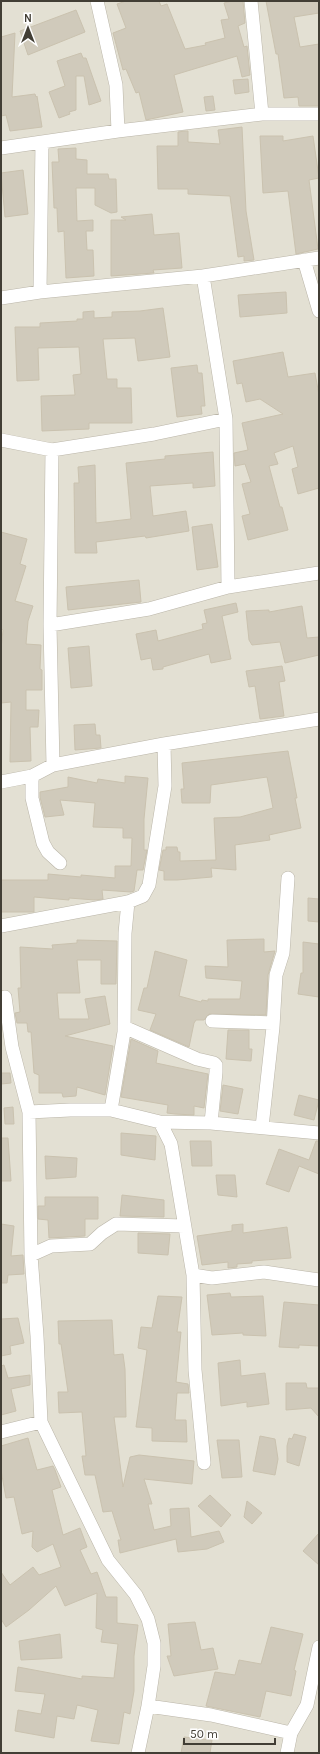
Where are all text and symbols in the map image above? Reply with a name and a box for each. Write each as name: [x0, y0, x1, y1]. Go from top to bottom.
north arrow: [8, 8, 48, 48]
text: N: [24, 12, 32, 25]
scale bar: [184, 1720, 275, 1746]
text: 50 m: [190, 1727, 218, 1741]

